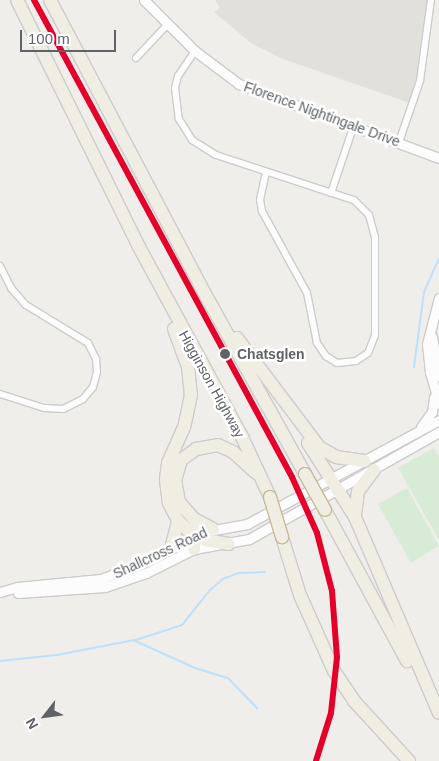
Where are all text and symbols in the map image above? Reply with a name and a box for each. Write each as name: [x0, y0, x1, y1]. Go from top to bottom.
scale bar: [22, 20, 119, 52]
text: 100 m: [28, 30, 70, 47]
street label: Florence Nightingale Drive: [242, 78, 402, 150]
street label: Higginson Highway: [176, 328, 248, 440]
marker: Chatsglen: [217, 346, 233, 362]
place label: Chatsglen: [237, 346, 305, 362]
street label: Shallcross Road: [110, 524, 210, 582]
north arrow: [20, 691, 70, 741]
text: N: [23, 715, 41, 732]

